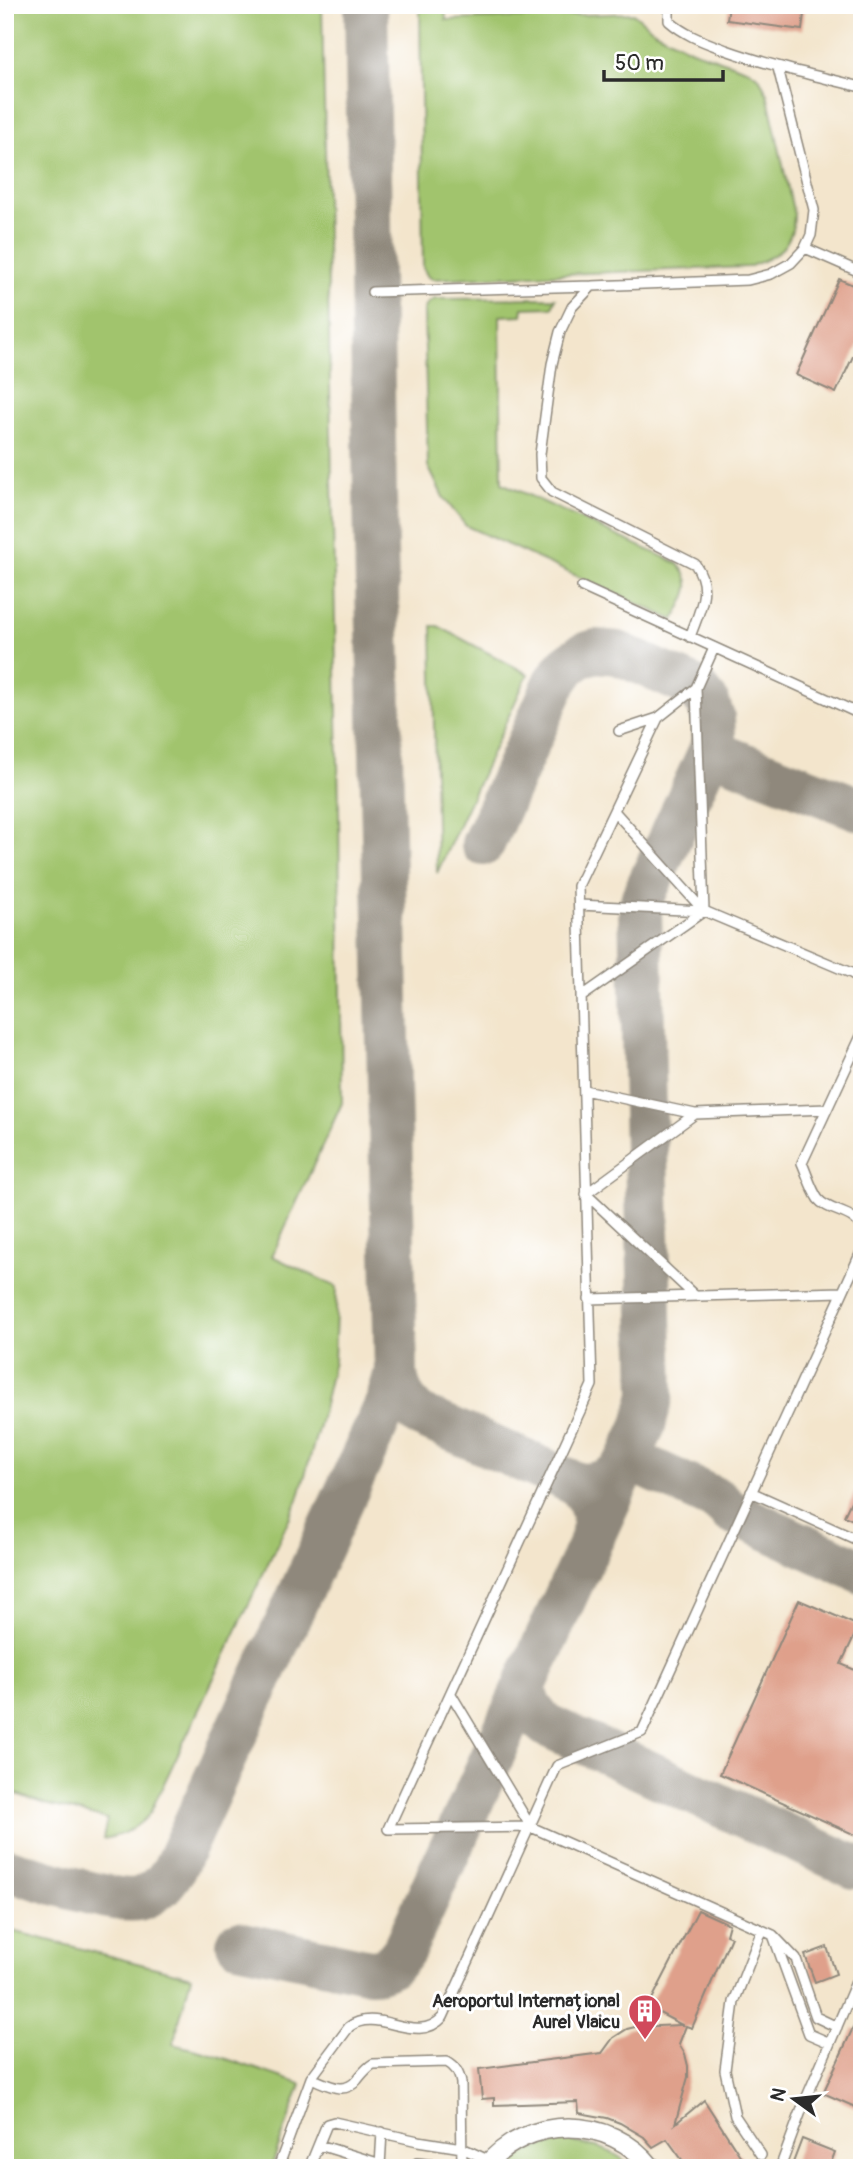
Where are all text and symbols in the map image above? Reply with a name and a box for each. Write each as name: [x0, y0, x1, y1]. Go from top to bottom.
scale bar: [604, 38, 724, 82]
text: 50 m: [615, 50, 664, 77]
place label: Aeroportul Internațional Aurel Vlaicu: [432, 1990, 620, 2034]
building icon: Aeroportul Internațional Aurel Vlaicu: [626, 1992, 664, 2041]
north arrow: [758, 2064, 828, 2134]
text: N: [765, 2085, 792, 2104]

